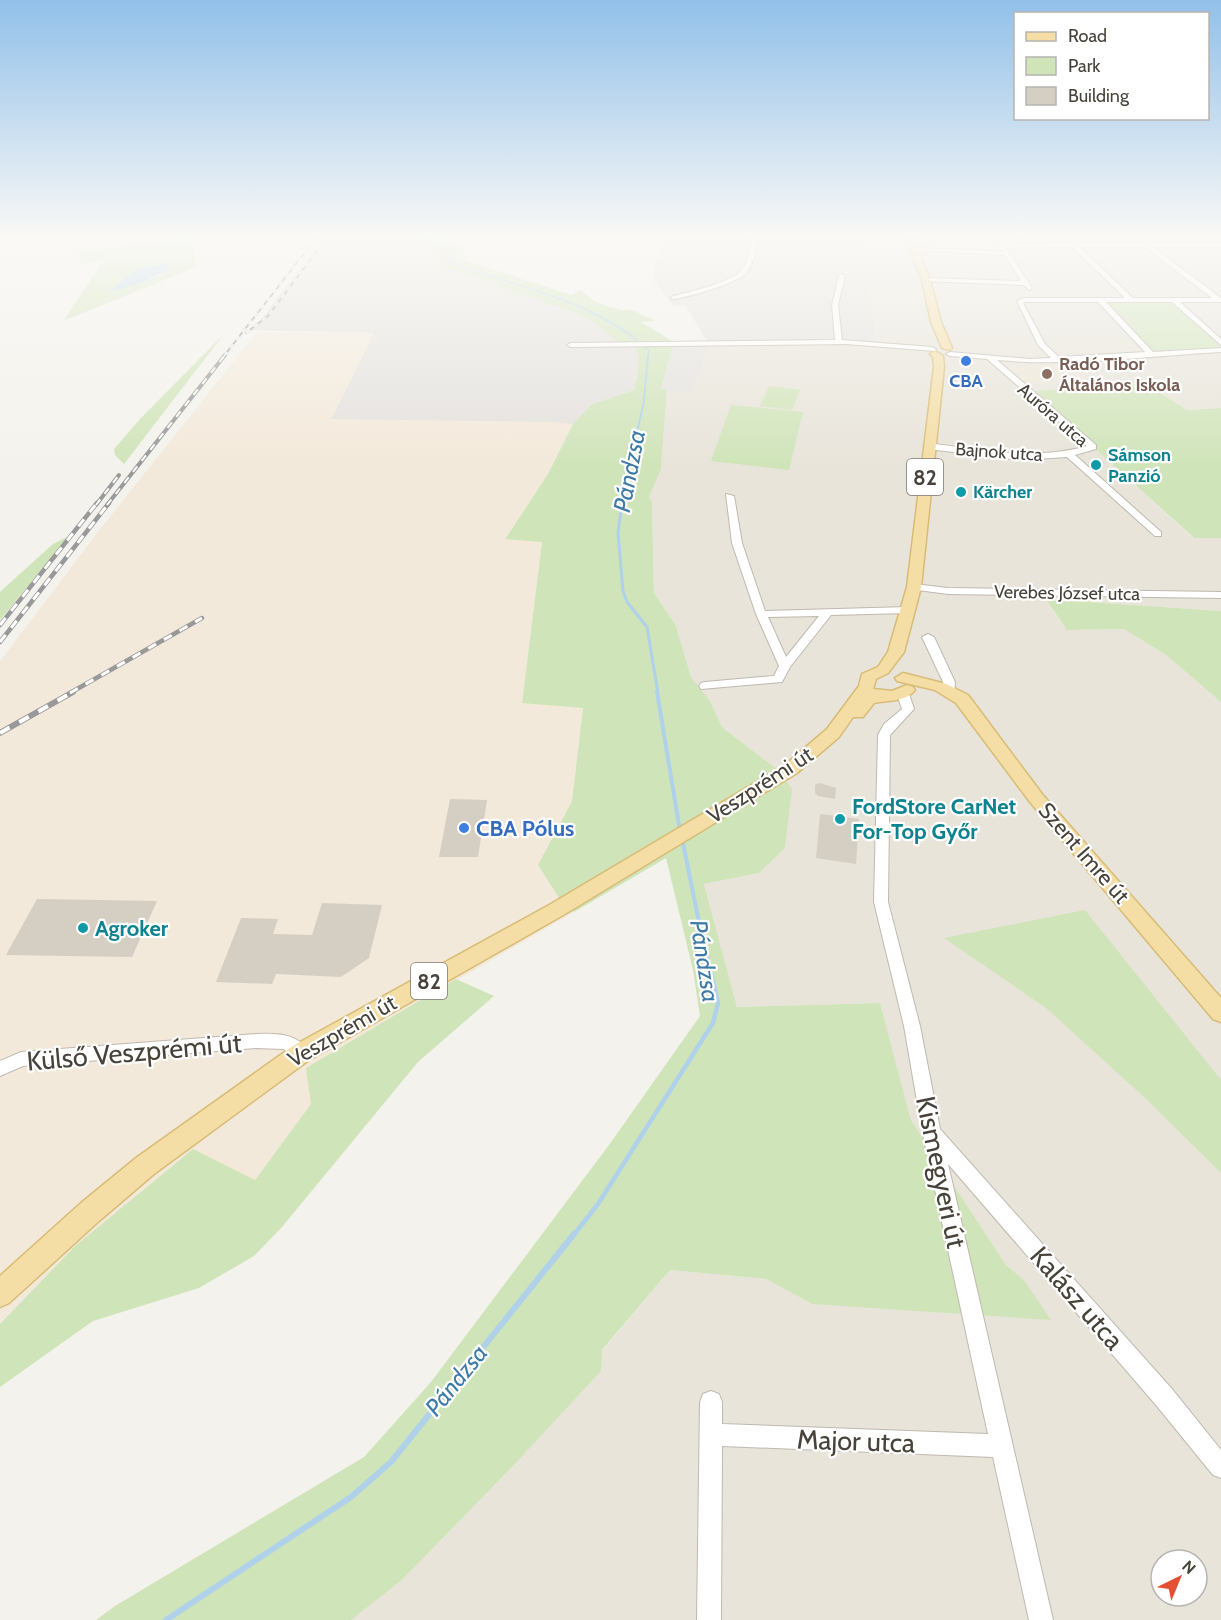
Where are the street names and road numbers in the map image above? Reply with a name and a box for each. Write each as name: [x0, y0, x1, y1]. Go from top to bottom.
street label: Auróra utca: [1013, 378, 1093, 452]
street label: Bajnok utca: [955, 438, 1044, 466]
road number: 82: [907, 459, 943, 495]
street label: Verebes József utca: [994, 581, 1141, 605]
street label: Veszprémi út: [702, 740, 819, 829]
street label: Szent Imre út: [1033, 797, 1136, 909]
road number: 82: [411, 963, 447, 999]
street label: Veszprémi út: [283, 989, 402, 1073]
street label: Külső Veszprémi út: [25, 1026, 243, 1078]
street label: Kismegyeri út: [909, 1093, 973, 1251]
street label: Kalász utca: [1023, 1240, 1131, 1356]
street label: Major utca: [796, 1422, 916, 1460]

